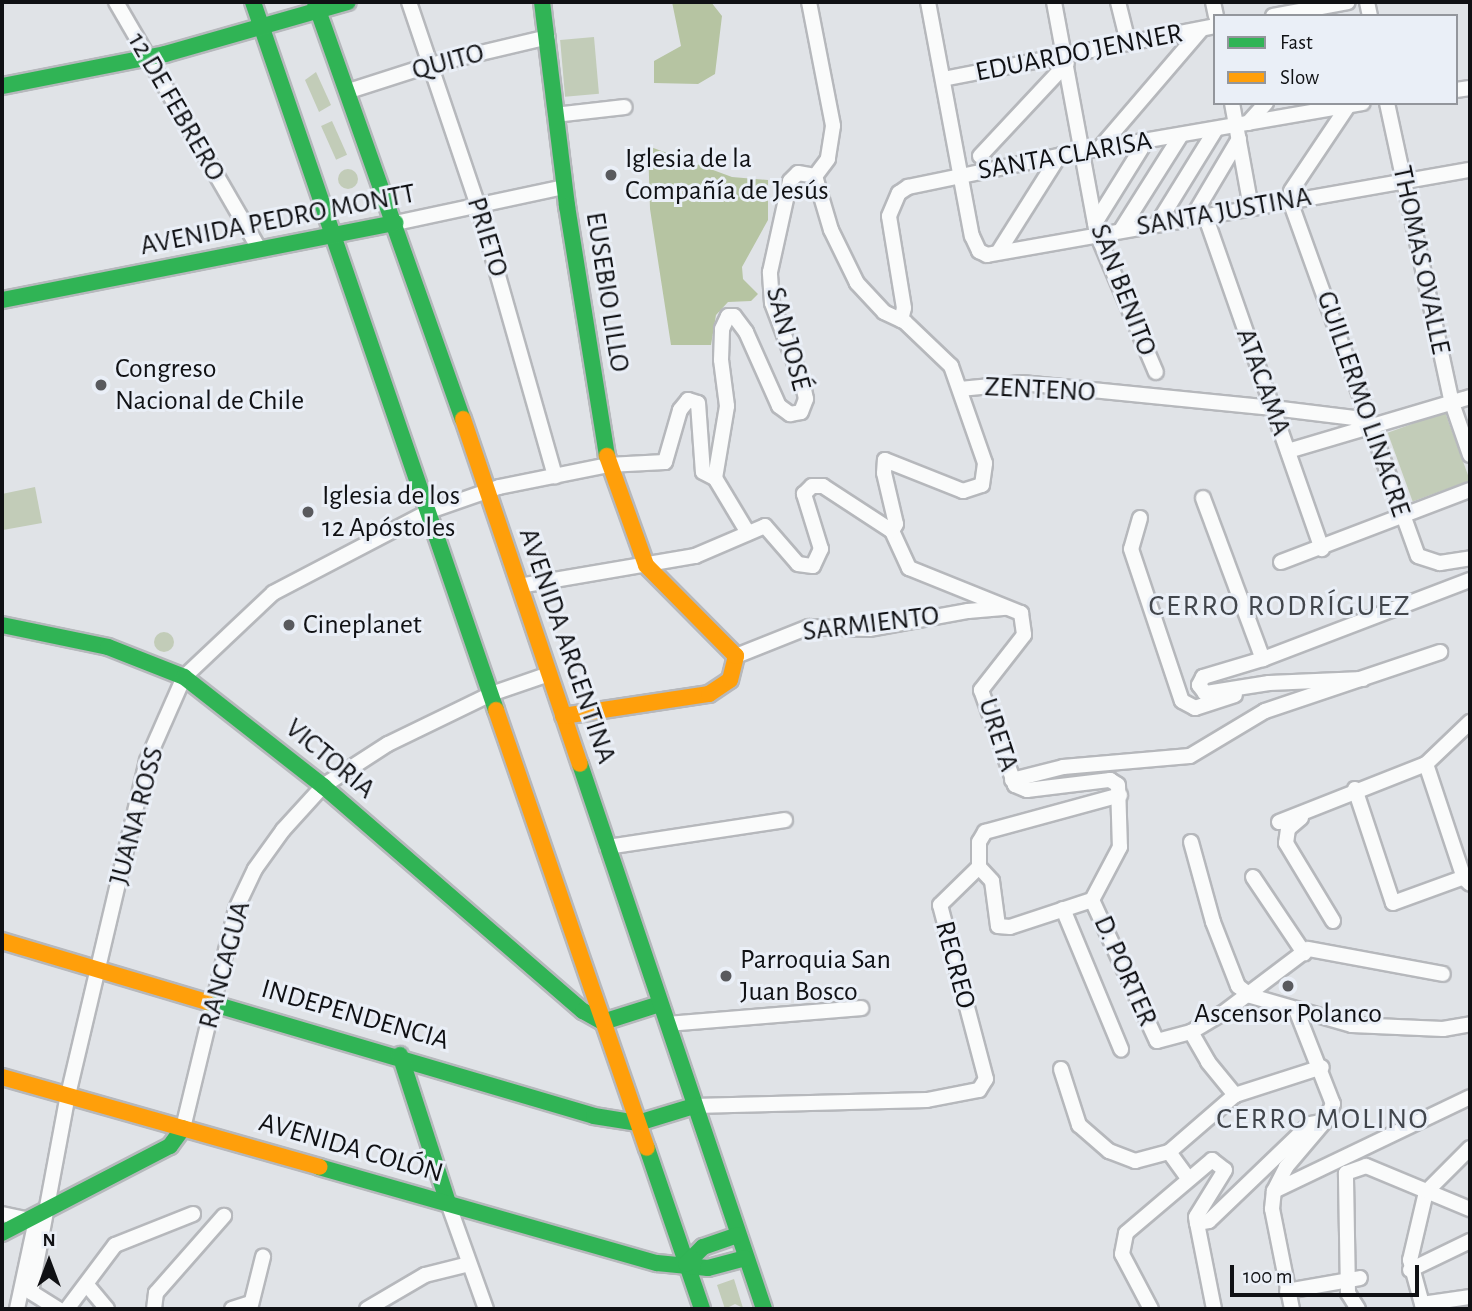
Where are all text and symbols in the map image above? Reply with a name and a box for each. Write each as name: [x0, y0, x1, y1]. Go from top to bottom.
legend: [1213, 14, 1458, 105]
street label: EDUARDO JENNER: [973, 16, 1185, 90]
street label: 12 DE FEBRERO: [120, 27, 232, 187]
text: Fast: [1280, 32, 1313, 53]
street label: QUITO: [408, 36, 488, 88]
text: Slow: [1280, 67, 1319, 88]
street label: SANTA CLARISA: [975, 124, 1155, 188]
place label: Iglesia de la Compañía de Jesús: [625, 142, 829, 208]
street label: THOMAS OVALLE: [1385, 163, 1457, 357]
marker: Iglesia de la Compañía de Jesús: [603, 167, 619, 183]
street label: AVENIDA PEDRO MONTT: [137, 177, 419, 263]
street label: SANTA JUSTINA: [1134, 180, 1314, 244]
street label: PRIETO: [459, 193, 515, 281]
street label: EUSEBIO LILLO: [578, 210, 636, 374]
street label: SAN BENITO: [1083, 219, 1163, 361]
street label: SAN JOSÉ: [758, 284, 818, 394]
street label: GUILLERMO LINACRE: [1309, 287, 1417, 521]
street label: ATACAMA: [1228, 324, 1298, 440]
place label: Congreso Nacional de Chile: [115, 352, 304, 418]
street label: ZENTENO: [984, 370, 1096, 410]
marker: Congreso Nacional de Chile: [93, 377, 109, 393]
place label: Iglesia de los 12 Apóstoles: [322, 479, 460, 545]
marker: Iglesia de los 12 Apóstoles: [300, 504, 316, 520]
street label: AVENIDA ARGENTINA: [511, 524, 623, 768]
district label: CERRO RODRÍGUEZ: [1150, 588, 1410, 624]
street label: SARMIENTO: [801, 599, 941, 649]
place label: Cineplanet: [303, 608, 422, 642]
marker: Cineplanet: [281, 617, 297, 633]
street label: URETA: [970, 694, 1026, 776]
street label: VICTORIA: [278, 712, 382, 806]
street label: JUANA ROSS: [102, 743, 172, 889]
street label: RANCAGUA: [192, 897, 258, 1033]
street label: D. PORTER: [1086, 911, 1164, 1031]
street label: RECREO: [927, 917, 983, 1013]
place label: Parroquia San Juan Bosco: [740, 943, 891, 1009]
marker: Parroquia San Juan Bosco: [718, 968, 734, 984]
street label: INDEPENDENCIA: [257, 972, 453, 1058]
marker: Ascensor Polanco: [1280, 978, 1296, 994]
place label: Ascensor Polanco: [1194, 997, 1382, 1031]
district label: CERRO MOLINO: [1218, 1101, 1428, 1137]
street label: AVENIDA COLÓN: [255, 1106, 447, 1190]
north arrow: [14, 1227, 84, 1297]
text: N: [42, 1231, 56, 1250]
scale bar: [1234, 1252, 1423, 1296]
text: 100 m: [1243, 1266, 1293, 1287]

